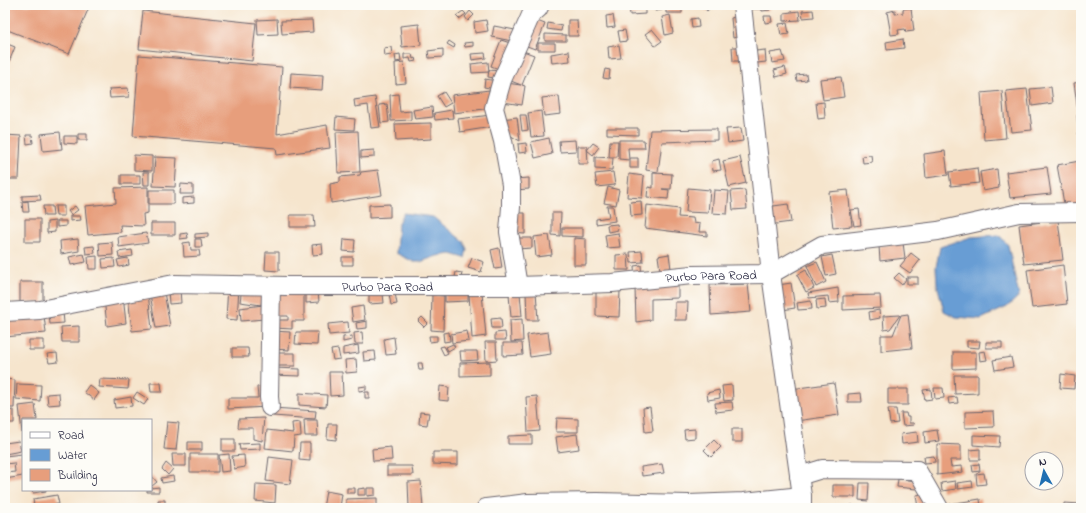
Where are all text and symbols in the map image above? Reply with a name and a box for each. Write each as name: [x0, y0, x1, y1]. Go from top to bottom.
street label: Purbo Para Road: [665, 266, 758, 289]
street label: Purbo Para Road: [342, 278, 434, 297]
legend: [22, 419, 152, 491]
text: Road: [58, 427, 84, 445]
text: Water: [58, 447, 87, 465]
north arrow: [1024, 451, 1064, 491]
text: N: [1038, 454, 1048, 471]
text: Building: [57, 467, 97, 486]

